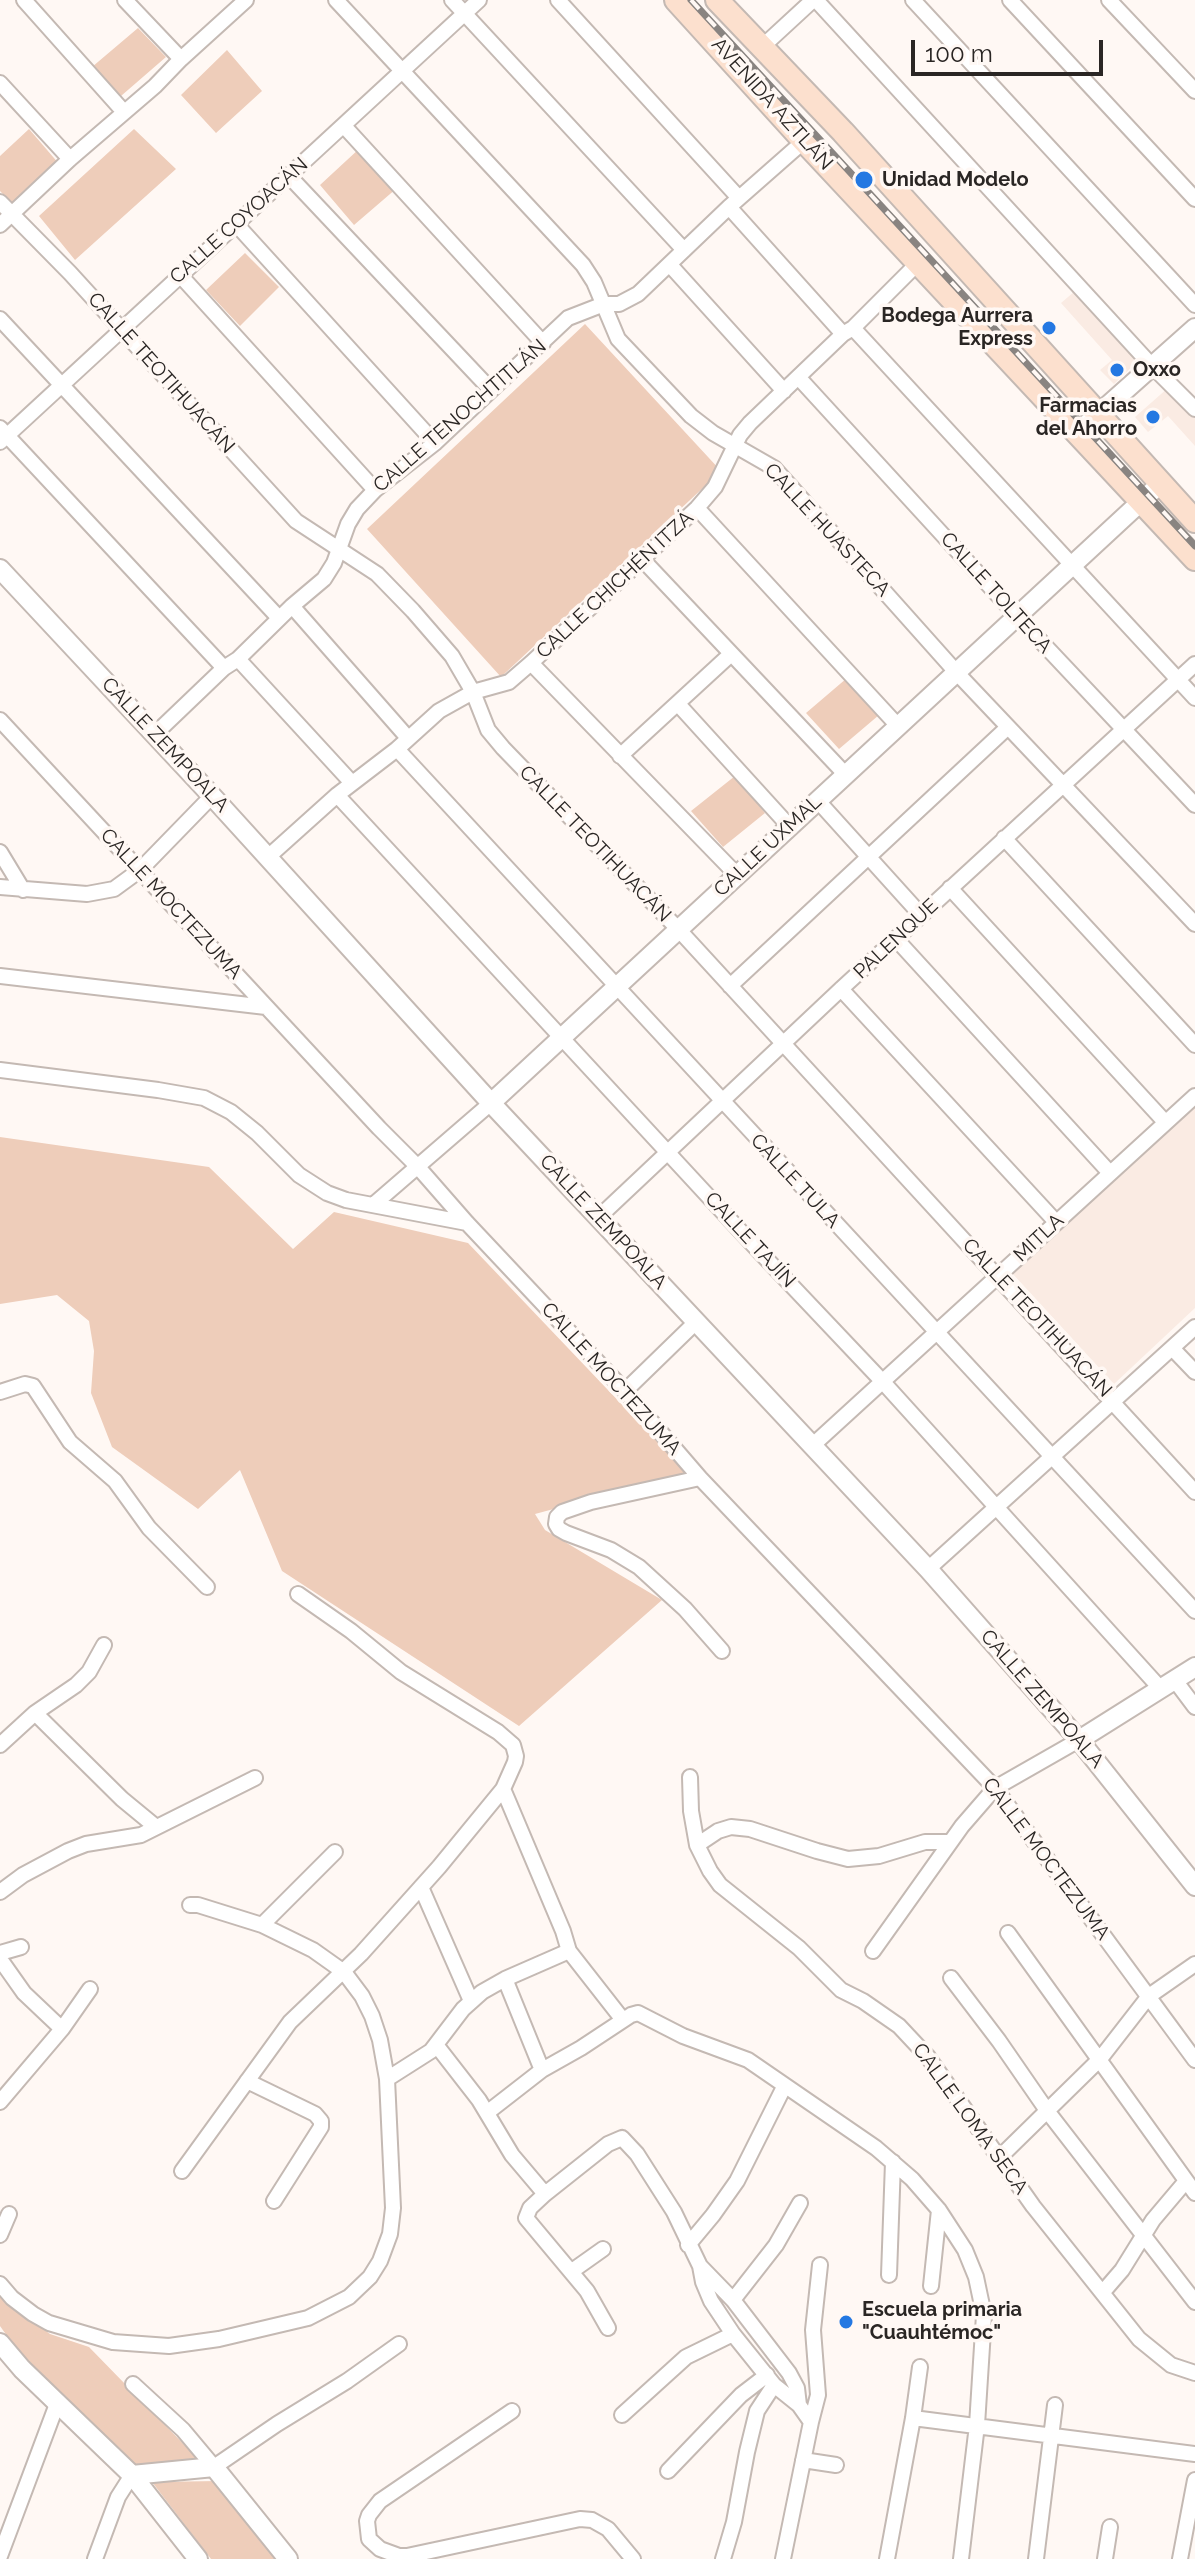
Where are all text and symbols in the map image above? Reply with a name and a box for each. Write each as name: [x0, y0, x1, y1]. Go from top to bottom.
scale bar: [915, 24, 1107, 74]
street label: AVENIDA AZTLÁN: [706, 33, 838, 175]
text: 100 m: [925, 39, 993, 68]
street label: CALLE COYOACÁN: [165, 153, 313, 289]
place label: Unidad Modelo: [882, 168, 1029, 192]
marker: Unidad Modelo: [853, 169, 875, 191]
street label: CALLE TEOTIHUACÁN: [82, 288, 240, 458]
place label: Bodega Aurrera Express: [881, 304, 1033, 351]
marker: Bodega Aurrera Express: [1040, 319, 1058, 337]
street label: CALLE TENOCHTITLÁN: [369, 334, 551, 498]
place label: Oxxo: [1133, 358, 1181, 382]
marker: Oxxo: [1108, 361, 1126, 379]
place label: Farmacias del Ahorro: [1036, 394, 1137, 441]
marker: Farmacias del Ahorro: [1144, 408, 1162, 426]
street label: CALLE HUASTECA: [759, 458, 895, 602]
street label: CALLE CHICHÉN ITZÁ: [532, 506, 698, 664]
street label: CALLE TOLTECA: [935, 527, 1057, 659]
street label: CALLE ZEMPOALA: [96, 673, 234, 817]
street label: CALLE TEOTIHUACÁN: [514, 761, 676, 927]
street label: CALLE UXMAL: [709, 790, 827, 902]
street label: CALLE MOCTEZUMA: [95, 824, 247, 984]
street label: PALENQUE: [849, 894, 943, 984]
street label: CALLE TULA: [745, 1129, 845, 1233]
street label: CALLE ZEMPOALA: [534, 1150, 672, 1294]
street label: CALLE TAJÍN: [700, 1187, 800, 1293]
street label: MITLA: [1009, 1209, 1069, 1267]
street label: CALLE TEOTIHUACÁN: [957, 1234, 1117, 1402]
street label: CALLE MOCTEZUMA: [536, 1298, 686, 1460]
street label: CALLE ZEMPOALA: [975, 1625, 1109, 1773]
street label: CALLE MOCTEZUMA: [977, 1773, 1115, 1945]
street label: CALLE LOMA SECA: [907, 2039, 1033, 2199]
place label: Escuela primaria "Cuauhtémoc": [862, 2298, 1022, 2345]
marker: Escuela primaria "Cuauhtémoc": [837, 2313, 855, 2331]

